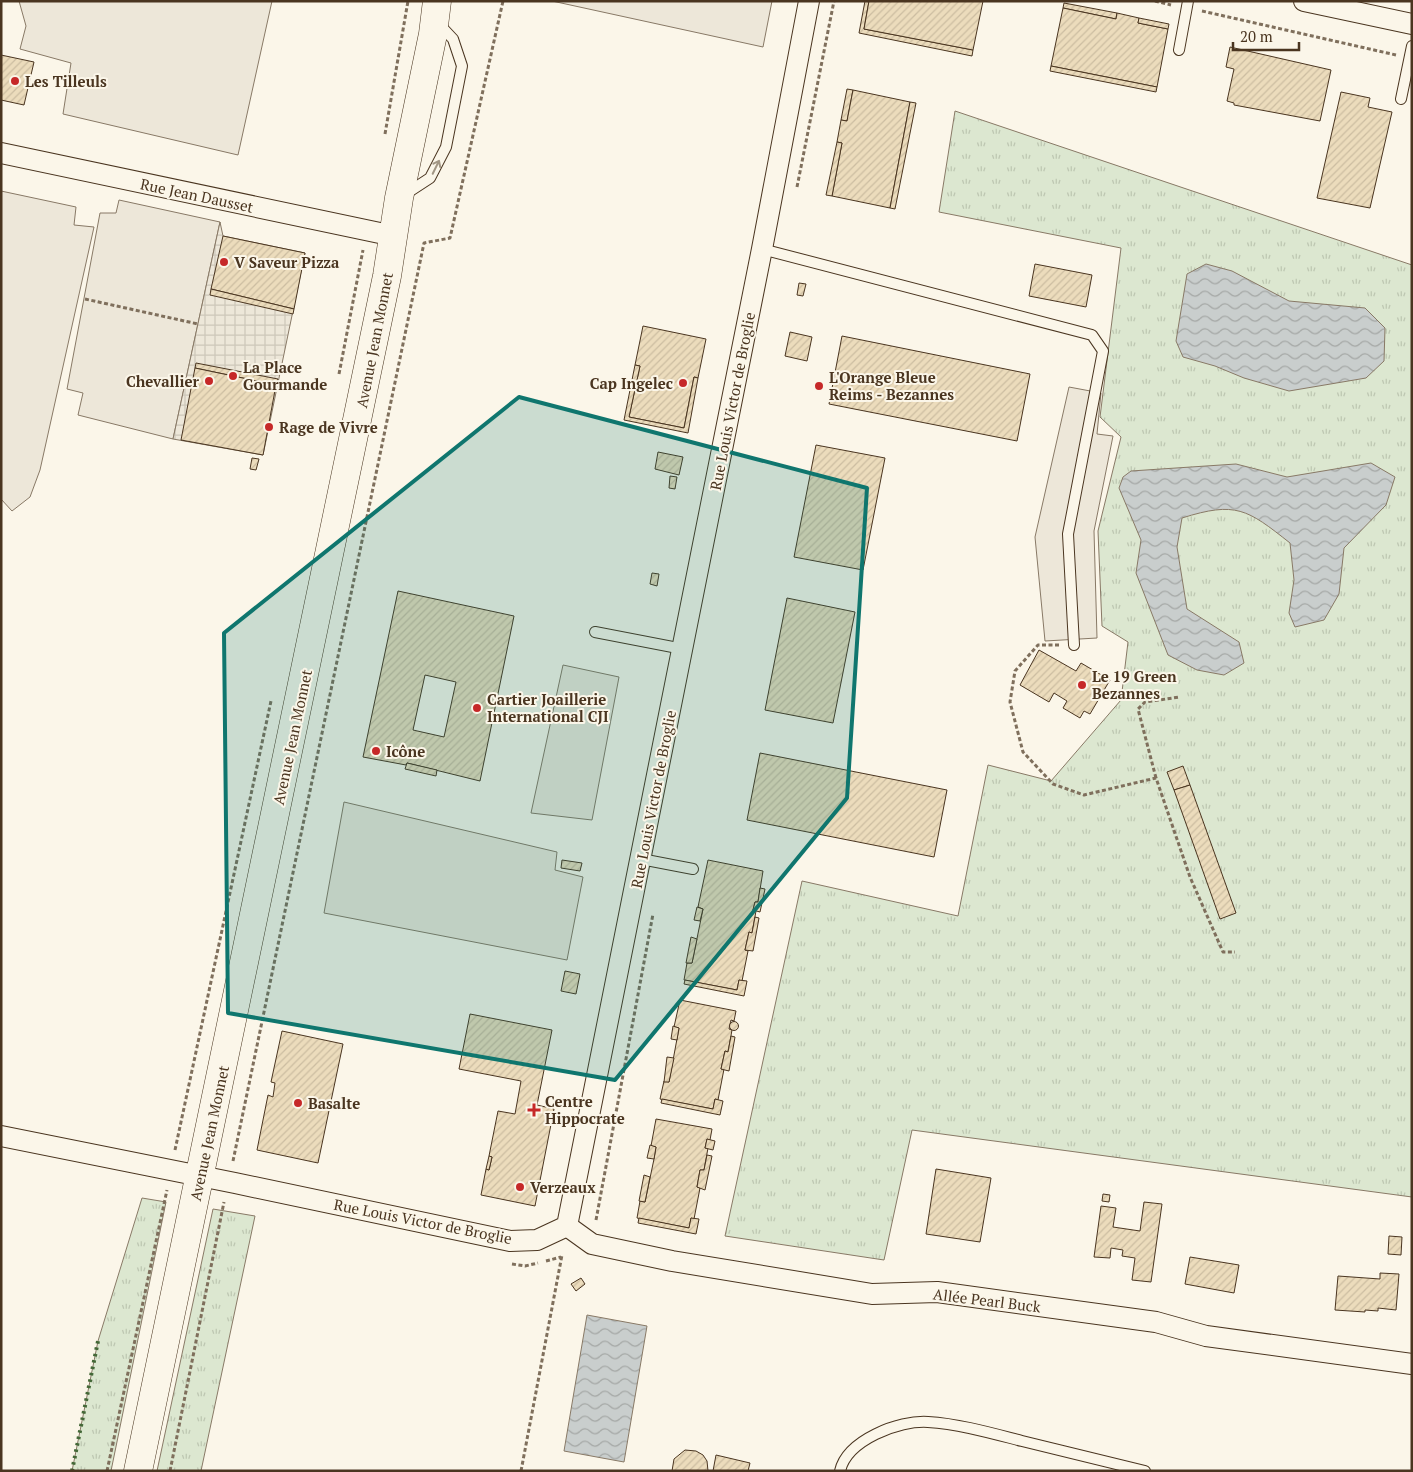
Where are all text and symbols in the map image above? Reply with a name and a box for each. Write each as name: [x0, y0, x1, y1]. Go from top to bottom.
scale bar: [1233, 20, 1299, 52]
text: 20 m: [1240, 26, 1273, 46]
place label: Les Tilleuls: [25, 71, 107, 91]
marker: Les Tilleuls: [9, 75, 21, 87]
one-way arrow: [431, 160, 441, 175]
street label: Rue Jean Dausset: [139, 173, 256, 217]
place label: V Saveur Pizza: [234, 252, 340, 272]
marker: V Saveur Pizza: [218, 256, 230, 268]
street label: Avenue Jean Monnet: [351, 270, 397, 410]
street label: Rue Louis Victor de Broglie: [705, 310, 759, 492]
place label: La Place Gourmande: [243, 357, 327, 394]
place label: L'Orange Bleue Reims - Bezannes: [829, 367, 954, 404]
marker: La Place Gourmande: [227, 370, 239, 382]
place label: Chevallier: [126, 371, 200, 391]
place label: Cap Ingelec: [590, 373, 673, 393]
marker: Chevallier: [203, 375, 215, 387]
marker: Cap Ingelec: [677, 377, 689, 389]
marker: L'Orange Bleue Reims - Bezannes: [813, 380, 825, 392]
place label: Rage de Vivre: [279, 417, 378, 437]
marker: Rage de Vivre: [263, 421, 275, 433]
place label: Le 19 Green Bezannes: [1092, 666, 1177, 703]
street label: Avenue Jean Monnet: [268, 667, 316, 806]
marker: Le 19 Green Bezannes: [1076, 679, 1088, 691]
place label: Cartier Joaillerie International CJI: [487, 689, 609, 726]
marker: Cartier Joaillerie International CJI: [471, 702, 483, 714]
street label: Rue Louis Victor de Broglie: [626, 708, 680, 890]
place label: Icône: [386, 741, 425, 761]
marker: Icône: [370, 745, 382, 757]
street label: Avenue Jean Monnet: [185, 1063, 233, 1202]
place label: Centre Hippocrate: [545, 1091, 625, 1128]
place label: Basalte: [308, 1093, 360, 1113]
marker: Basalte: [292, 1097, 304, 1109]
marker: Centre Hippocrate: [527, 1103, 541, 1117]
place label: Verzeaux: [530, 1177, 596, 1197]
marker: Verzeaux: [514, 1181, 526, 1193]
street label: Rue Louis Victor de Broglie: [332, 1194, 514, 1248]
street label: Allée Pearl Buck: [932, 1283, 1042, 1317]

